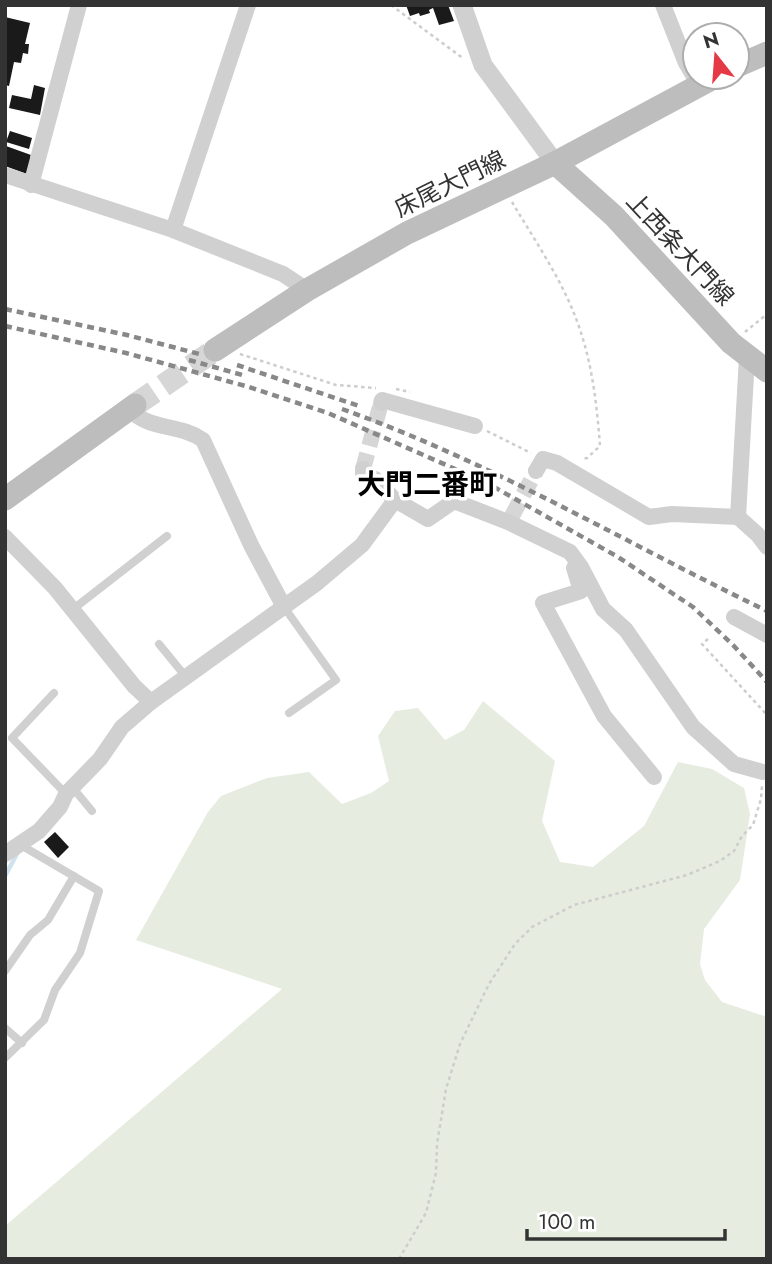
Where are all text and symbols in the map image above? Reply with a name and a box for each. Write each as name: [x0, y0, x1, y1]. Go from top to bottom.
north arrow: [681, 21, 751, 91]
text: N: [700, 25, 722, 55]
street label: 床尾大門線: [388, 142, 511, 226]
street label: 上西条大門線: [618, 184, 742, 313]
district label: 大門二番町: [357, 464, 497, 505]
scale bar: [527, 1198, 725, 1242]
text: 100 m: [538, 1207, 595, 1237]

